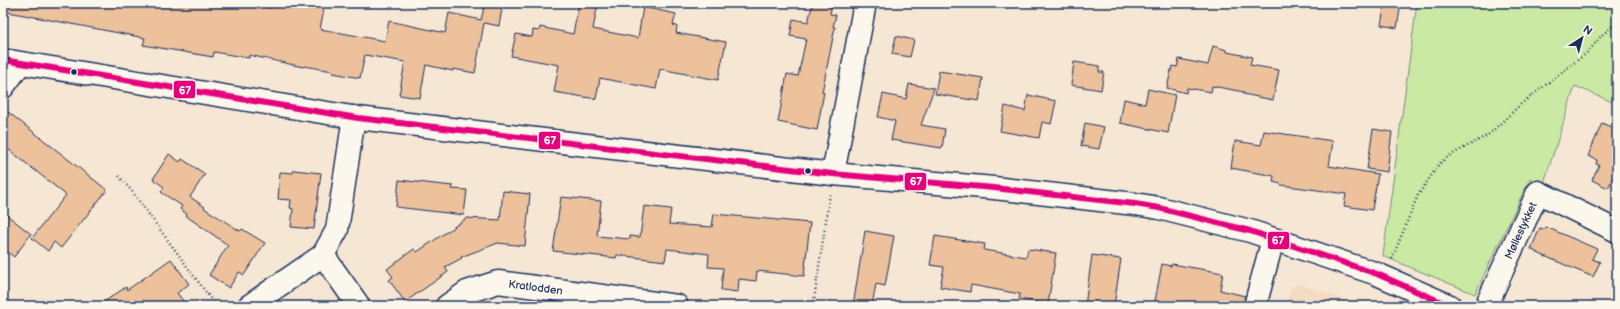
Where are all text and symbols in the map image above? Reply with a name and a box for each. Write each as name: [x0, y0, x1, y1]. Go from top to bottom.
north arrow: [1562, 18, 1602, 58]
text: N: [1580, 23, 1595, 38]
unlabelled marker: [69, 67, 79, 77]
line badge: 67: [173, 80, 196, 99]
text: 67: [179, 84, 191, 97]
line badge: 67: [538, 131, 561, 150]
text: 67: [544, 134, 556, 147]
unlabelled marker: [803, 166, 813, 176]
line badge: 67: [904, 172, 927, 191]
text: 67: [910, 175, 922, 188]
street label: Møllestykket: [1502, 199, 1539, 261]
line badge: 67: [1267, 231, 1290, 250]
text: 67: [1272, 234, 1284, 247]
street label: Kratlodden: [508, 277, 564, 297]

